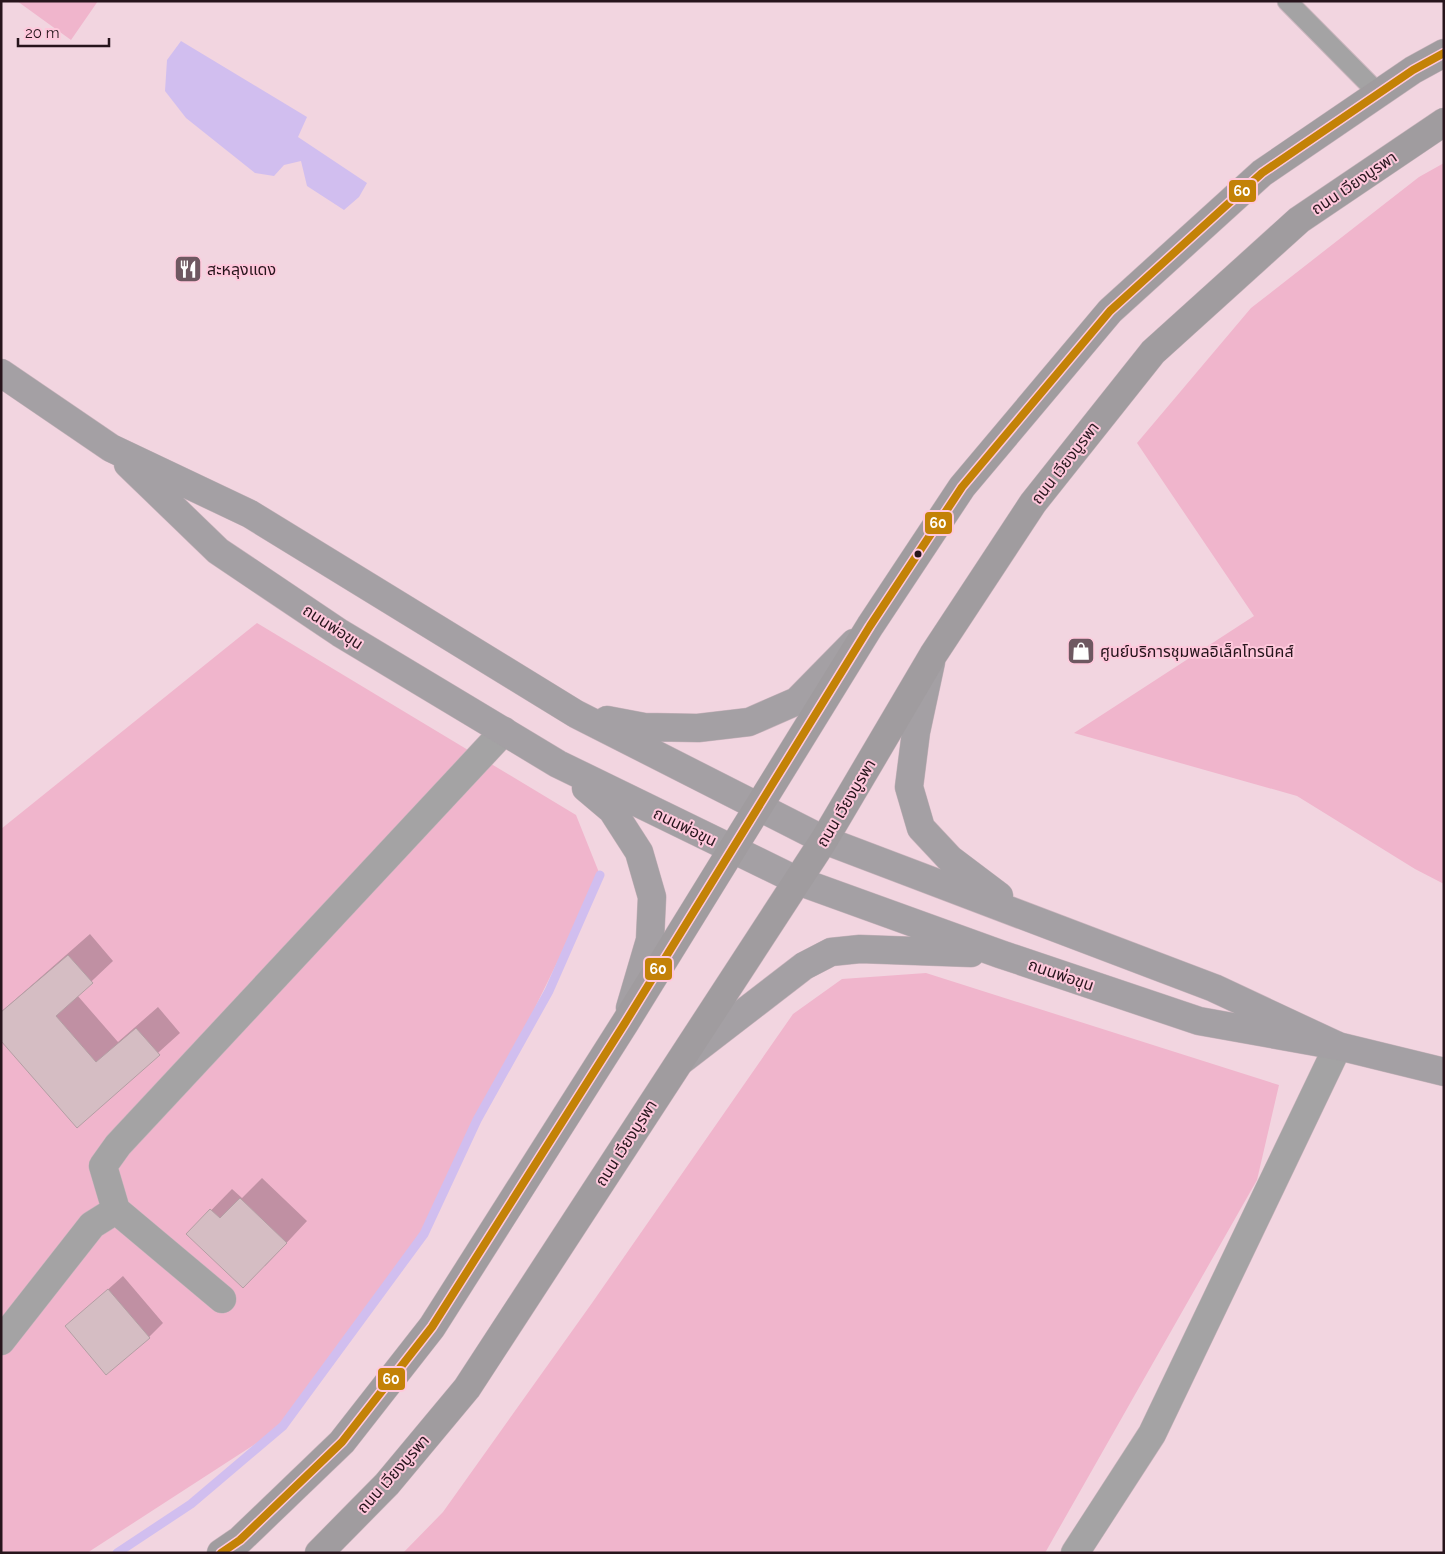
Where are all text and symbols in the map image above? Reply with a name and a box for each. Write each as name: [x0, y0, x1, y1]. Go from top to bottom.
scale bar: [18, 15, 109, 47]
text: 20 m: [25, 24, 60, 42]
street label: ถนน เวียงบูรพา: [1308, 147, 1400, 219]
line badge: 60: [1228, 179, 1257, 203]
text: 60: [1233, 183, 1251, 199]
restaurant icon: สะหลุงแดง: [173, 254, 203, 284]
place label: สะหลุงแดง: [207, 260, 276, 279]
street label: ถนน เวียงบูรพา: [1027, 418, 1103, 508]
line badge: 60: [924, 511, 953, 535]
text: 60: [929, 515, 947, 531]
unlabelled marker: [913, 549, 923, 559]
street label: ถนนพ่อขุน: [299, 600, 367, 654]
shop icon: ศูนย์บริการชุมพลอิเล็คโทรนิคส์: [1066, 636, 1096, 666]
place label: ศูนย์บริการชุมพลอิเล็คโทรนิคส์: [1100, 642, 1294, 661]
street label: ถนน เวียงบูรพา: [812, 756, 880, 850]
street label: ถนนพ่อขุน: [650, 804, 720, 850]
street label: ถนนพ่อขุน: [1026, 955, 1096, 995]
line badge: 60: [644, 957, 673, 981]
text: 60: [649, 961, 667, 977]
street label: ถนน เวียงบูรพา: [591, 1096, 661, 1190]
line badge: 60: [377, 1367, 406, 1391]
text: 60: [382, 1371, 400, 1387]
street label: ถนน เวียงบูรพา: [353, 1431, 433, 1517]

